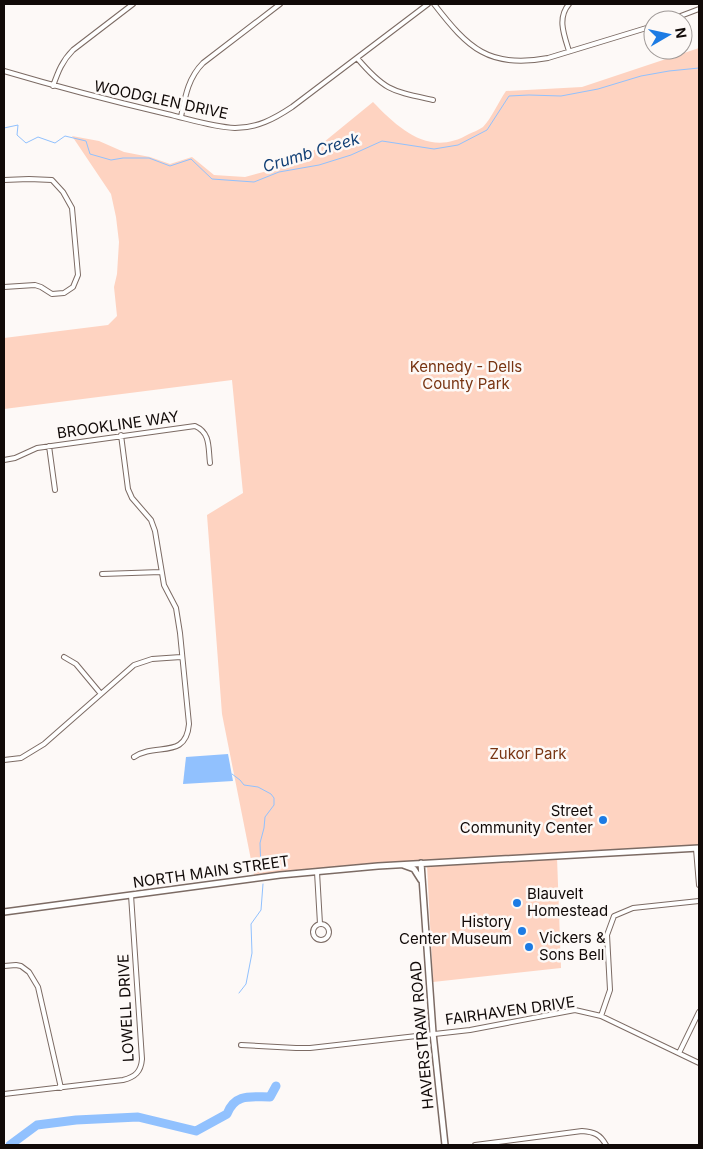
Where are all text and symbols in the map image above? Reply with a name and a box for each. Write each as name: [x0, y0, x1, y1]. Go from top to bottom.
north arrow: [643, 10, 693, 60]
text: N: [672, 26, 691, 39]
street label: WOODGLEN DRIVE: [92, 76, 230, 123]
water label: Crumb Creek: [260, 128, 362, 176]
park label: Kennedy - Dells County Park: [410, 357, 522, 393]
street label: BROOKLINE WAY: [56, 407, 180, 442]
park label: Zukor Park: [489, 744, 567, 763]
place label: Street Community Center: [460, 801, 593, 837]
marker: Street Community Center: [597, 814, 609, 826]
street label: NORTH MAIN STREET: [132, 851, 290, 892]
place label: Blauvelt Homestead: [527, 884, 608, 920]
marker: Blauvelt Homestead: [511, 897, 523, 909]
place label: History Center Museum: [399, 912, 513, 948]
marker: History Center Museum: [516, 925, 528, 937]
place label: Vickers & Sons Bell: [539, 928, 606, 964]
marker: Vickers & Sons Bell: [523, 941, 535, 953]
street label: LOWELL DRIVE: [113, 953, 138, 1063]
street label: HAVERSTRAW ROAD: [406, 960, 437, 1110]
street label: FAIRHAVEN DRIVE: [444, 992, 576, 1029]

